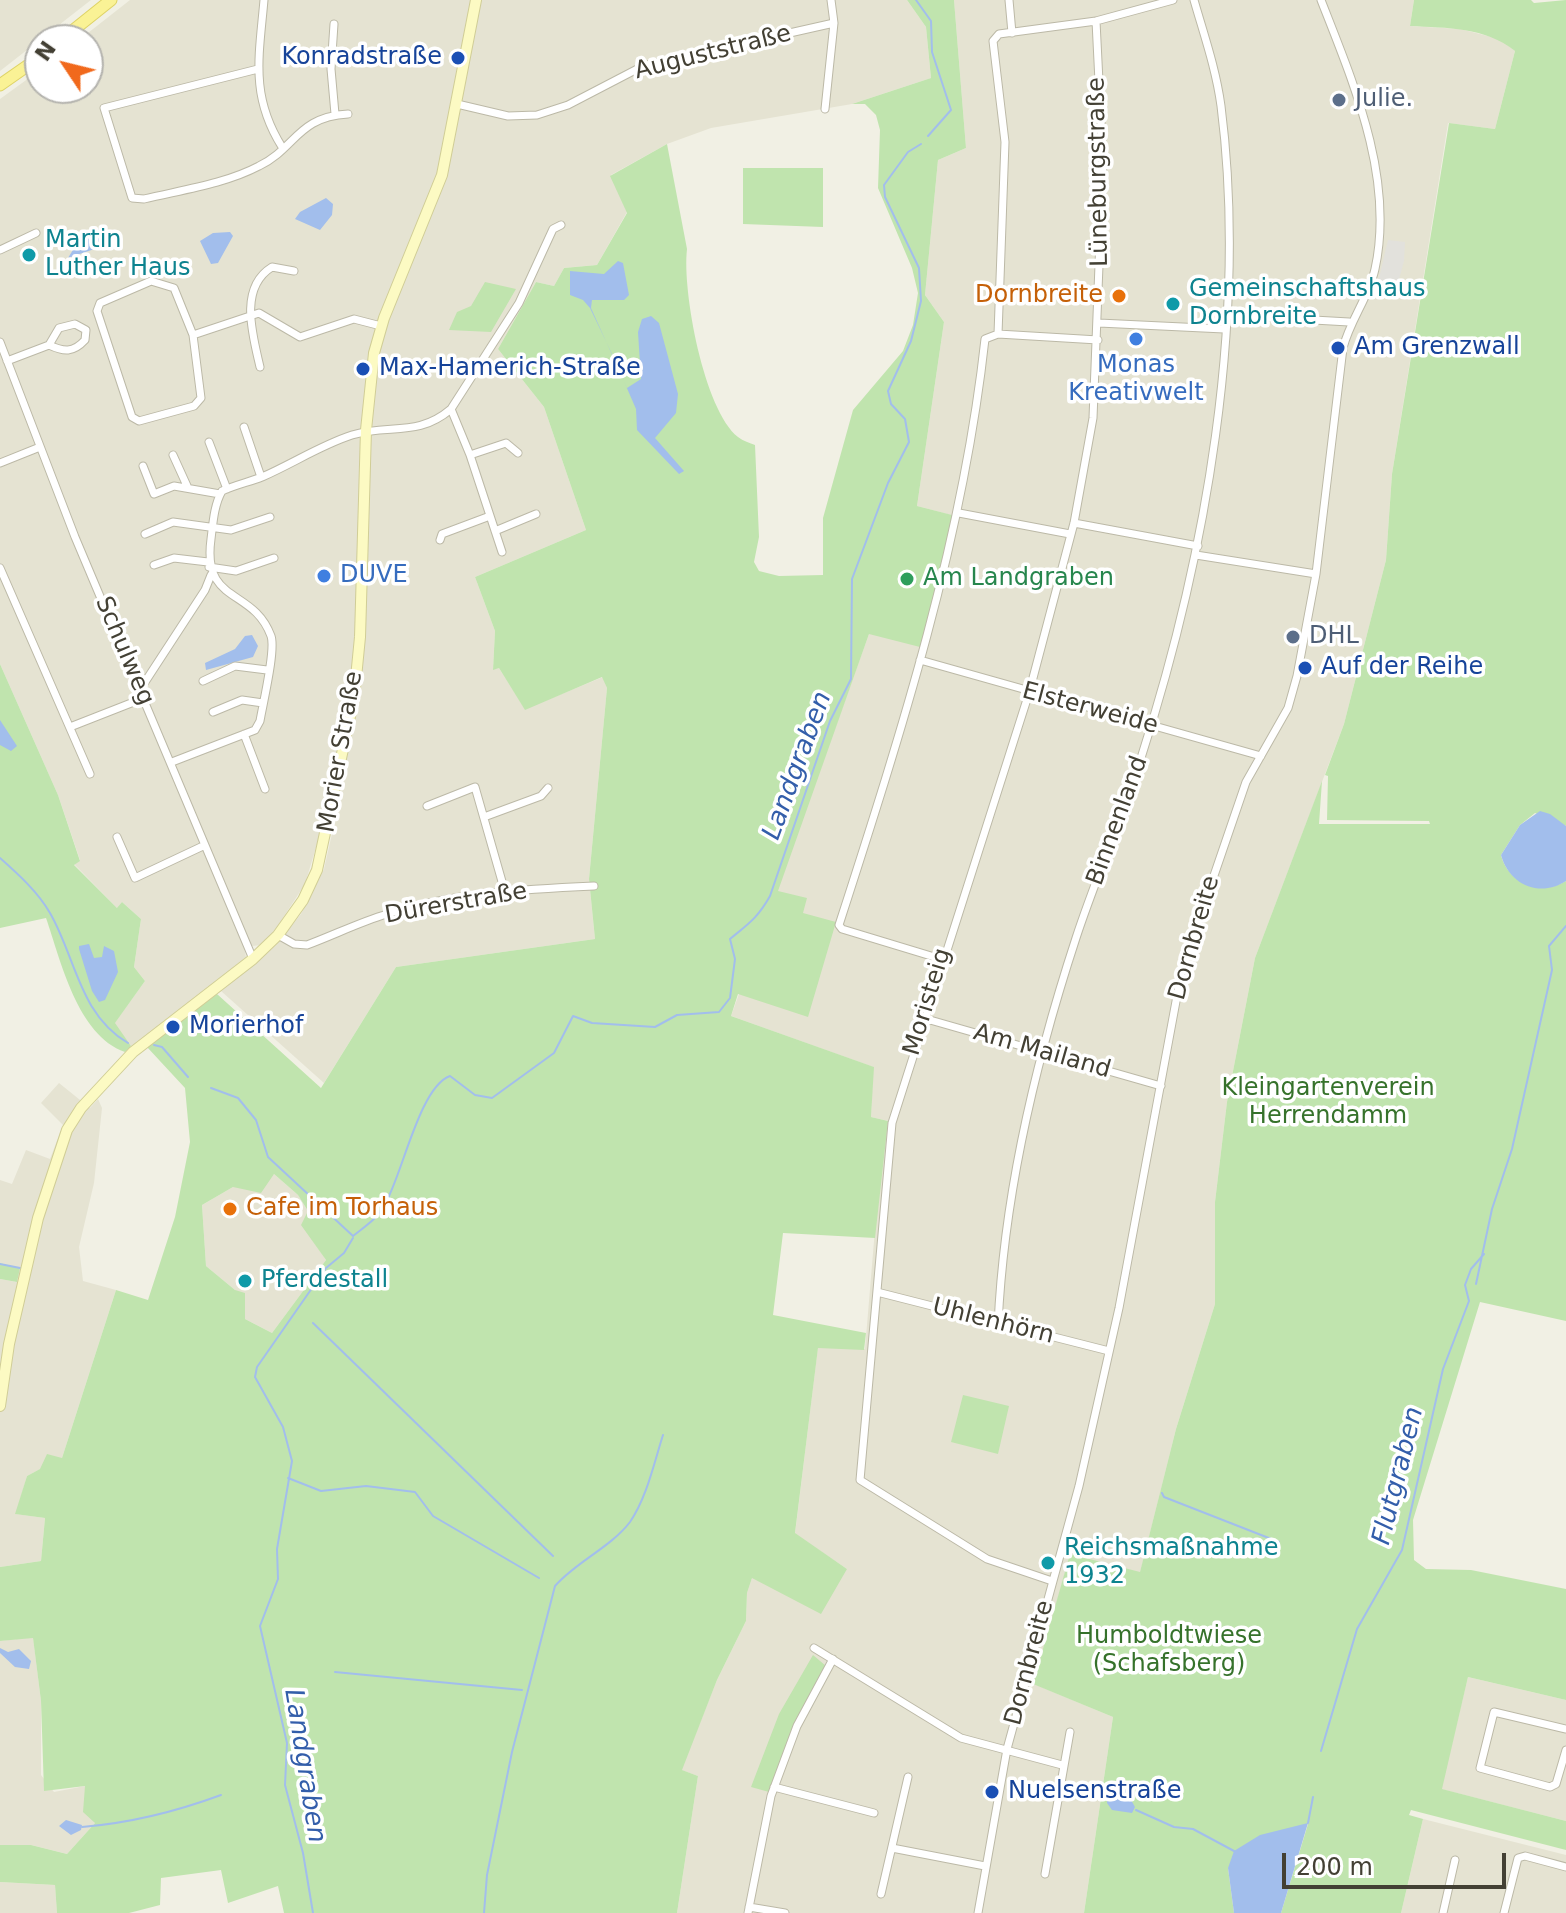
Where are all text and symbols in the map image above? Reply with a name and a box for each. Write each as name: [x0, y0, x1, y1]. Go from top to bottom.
street label: Auguststraße: [632, 20, 794, 86]
north arrow: [24, 24, 104, 104]
text: N: [30, 36, 61, 66]
place label: Konradstraße: [281, 44, 442, 72]
marker: Konradstraße: [449, 49, 467, 67]
street label: Lüneburgstraße: [1083, 77, 1115, 267]
place label: Julie.: [1355, 86, 1413, 114]
marker: Julie.: [1330, 91, 1348, 109]
place label: Martin Luther Haus: [45, 227, 191, 283]
marker: Martin Luther Haus: [20, 246, 38, 264]
place label: Gemeinschaftshaus Dornbreite: [1189, 276, 1426, 332]
place label: Dornbreite: [975, 282, 1103, 310]
marker: Dornbreite: [1110, 287, 1128, 305]
marker: Gemeinschaftshaus Dornbreite: [1164, 295, 1182, 313]
marker: Monas Kreativwelt: [1127, 330, 1145, 348]
place label: Am Grenzwall: [1354, 334, 1520, 362]
marker: Am Grenzwall: [1329, 339, 1347, 357]
place label: Monas Kreativwelt: [1068, 352, 1204, 408]
place label: Max-Hamerich-Straße: [379, 355, 641, 383]
marker: Max-Hamerich-Straße: [354, 360, 372, 378]
place label: DUVE: [340, 562, 408, 590]
place label: Am Landgraben: [923, 565, 1114, 593]
marker: DUVE: [315, 567, 333, 585]
marker: Am Landgraben: [898, 570, 916, 588]
street label: Schulweg: [88, 592, 160, 710]
place label: DHL: [1309, 623, 1359, 651]
marker: DHL: [1284, 628, 1302, 646]
place label: Auf der Reihe: [1321, 654, 1483, 682]
marker: Auf der Reihe: [1296, 659, 1314, 677]
street label: Morier Straße: [313, 669, 369, 835]
street label: Elsterweide: [1019, 677, 1161, 741]
water label: Landgraben: [757, 688, 839, 844]
street label: Binnenland: [1081, 752, 1155, 890]
street label: Dornbreite: [1164, 873, 1226, 1003]
street label: Dürerstraße: [383, 877, 529, 931]
street label: Moristeig: [898, 945, 958, 1059]
place label: Morierhof: [189, 1013, 303, 1041]
marker: Morierhof: [164, 1018, 182, 1036]
street label: Am Mailand: [970, 1019, 1114, 1085]
park label: Kleingartenverein Herrendamm: [1221, 1075, 1435, 1131]
place label: Cafe im Torhaus: [246, 1195, 438, 1223]
marker: Cafe im Torhaus: [221, 1200, 239, 1218]
place label: Pferdestall: [261, 1267, 388, 1295]
marker: Pferdestall: [236, 1272, 254, 1290]
street label: Uhlenhörn: [929, 1293, 1057, 1351]
water label: Flutgraben: [1367, 1404, 1431, 1548]
place label: Reichsmaßnahme 1932: [1064, 1535, 1278, 1591]
marker: Reichsmaßnahme 1932: [1039, 1554, 1057, 1572]
street label: Dornbreite: [1000, 1597, 1060, 1729]
park label: Humboldtwiese (Schafsberg): [1076, 1623, 1262, 1679]
water label: Landgraben: [276, 1687, 332, 1845]
place label: Nuelsenstraße: [1008, 1778, 1181, 1806]
marker: Nuelsenstraße: [983, 1783, 1001, 1801]
scale bar: [1286, 1837, 1510, 1887]
text: 200 m: [1296, 1853, 1373, 1881]

